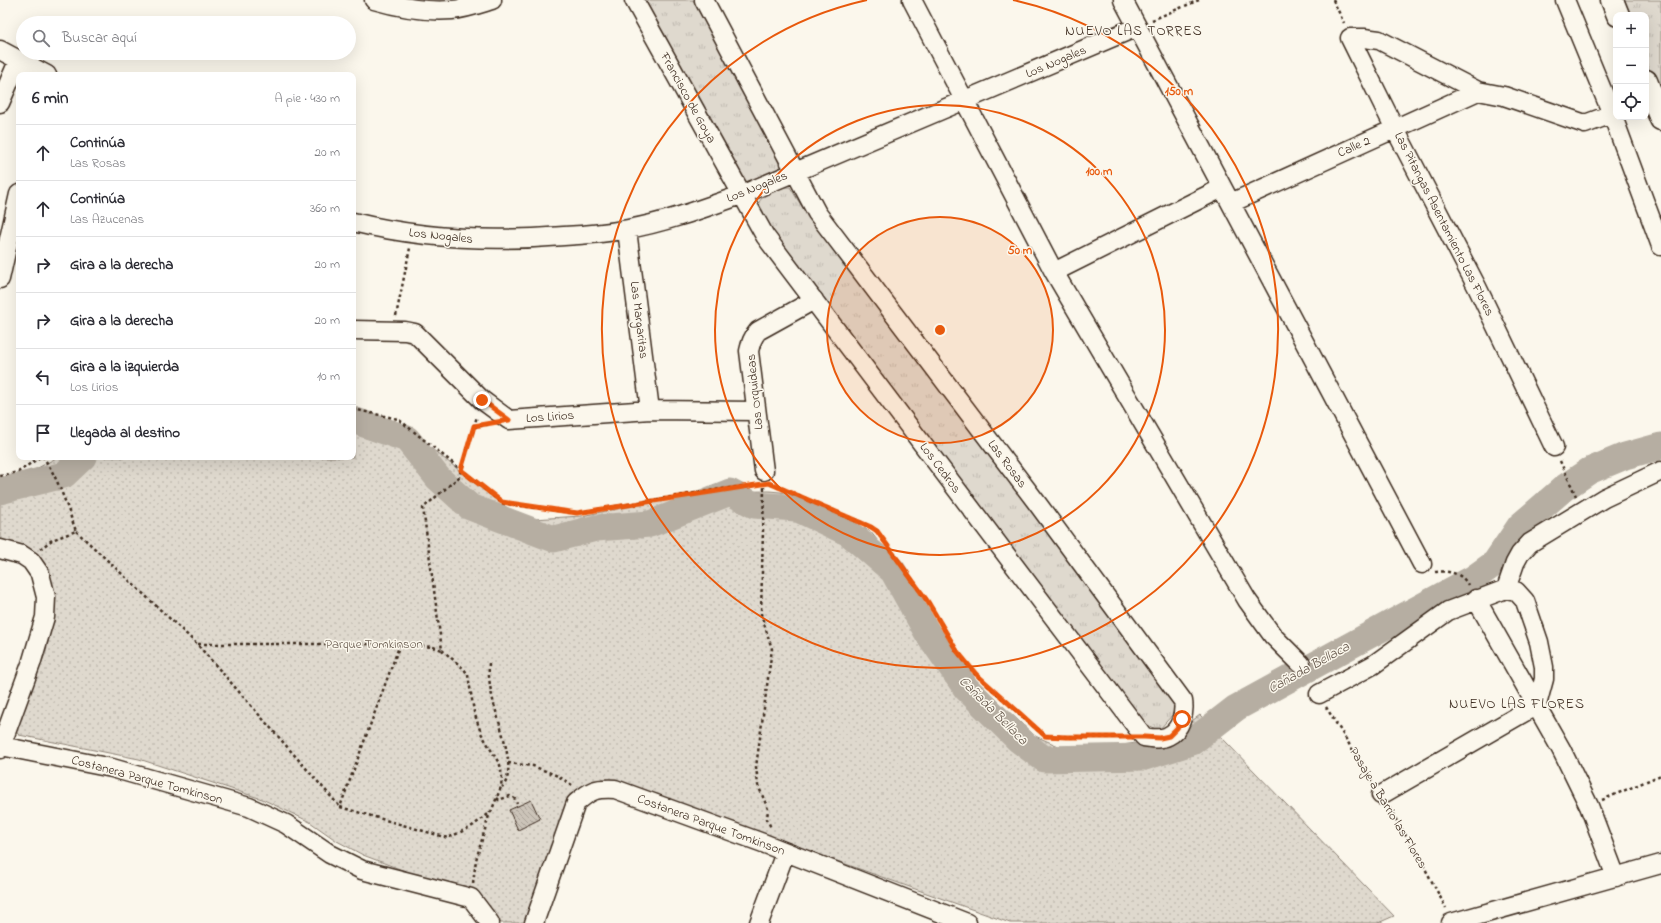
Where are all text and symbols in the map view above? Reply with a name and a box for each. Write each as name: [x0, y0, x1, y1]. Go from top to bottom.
map controls: [1613, 12, 1649, 120]
button: +: [1613, 12, 1649, 48]
search box: [16, 16, 356, 60]
district label: NUEVO LAS TORRES: [1065, 21, 1203, 42]
icon: search: [30, 27, 52, 49]
text: Buscar aquí: [62, 27, 137, 49]
street label: Los Nogales: [1023, 41, 1090, 84]
street label: Francisco de Goya: [654, 48, 721, 147]
button: −: [1613, 48, 1649, 84]
text: 150 m: [1165, 83, 1194, 101]
button: locate: [1613, 84, 1649, 120]
text: 6 min: [32, 86, 68, 111]
text: A pie · 430 m: [275, 89, 340, 108]
street label: Las Pitangas Asentamiento Las Flores: [1388, 129, 1499, 320]
street label: Calle 2: [1335, 131, 1374, 163]
text: Continúa: [70, 132, 125, 154]
icon: ahead: [32, 142, 54, 164]
text: 20 m: [315, 143, 340, 162]
text: Las Rosas: [70, 154, 126, 173]
text: 100 m: [1086, 163, 1113, 181]
street label: Los Nogales: [724, 166, 791, 209]
text: Continúa: [70, 188, 125, 210]
icon: ahead: [32, 198, 54, 220]
text: 360 m: [310, 199, 340, 218]
text: Las Azucenas: [70, 210, 144, 229]
street label: Los Nogales: [408, 223, 474, 250]
text: 50 m: [1008, 242, 1033, 260]
icon: right: [32, 254, 54, 276]
text: Gira a la derecha: [70, 254, 173, 276]
text: 20 m: [315, 255, 340, 274]
street label: Las Margaritas: [624, 280, 653, 360]
icon: right: [32, 310, 54, 332]
text: Gira a la derecha: [70, 310, 173, 332]
text: 20 m: [315, 311, 340, 330]
centre of rings: [933, 323, 947, 337]
street label: Las Orquideas: [742, 353, 768, 431]
text: Gira a la izquierda: [70, 356, 179, 378]
icon: left: [32, 366, 54, 388]
text: 10 m: [317, 367, 340, 386]
text: Los Lirios: [70, 378, 118, 397]
route end: [473, 391, 491, 409]
street label: Los Lirios: [525, 406, 575, 428]
icon: arrive: [32, 422, 54, 444]
text: Llegada al destino: [70, 422, 180, 444]
street label: Las Rosas: [983, 436, 1032, 492]
street label: Los Cedros: [915, 439, 966, 498]
park label: Parque Tomkinson: [325, 635, 423, 654]
water label: Cañada Bellaca: [1264, 637, 1354, 699]
water label: Cañada Bellaca: [954, 672, 1033, 751]
district label: NUEVO LAS FLORES: [1449, 694, 1585, 715]
route start: [1173, 710, 1191, 728]
street label: Pasaje a Barrio las Flores: [1344, 744, 1432, 873]
street label: Costanera Parque Tomkinson: [69, 751, 225, 809]
street label: Costanera Parque Tomkinson: [634, 789, 788, 861]

